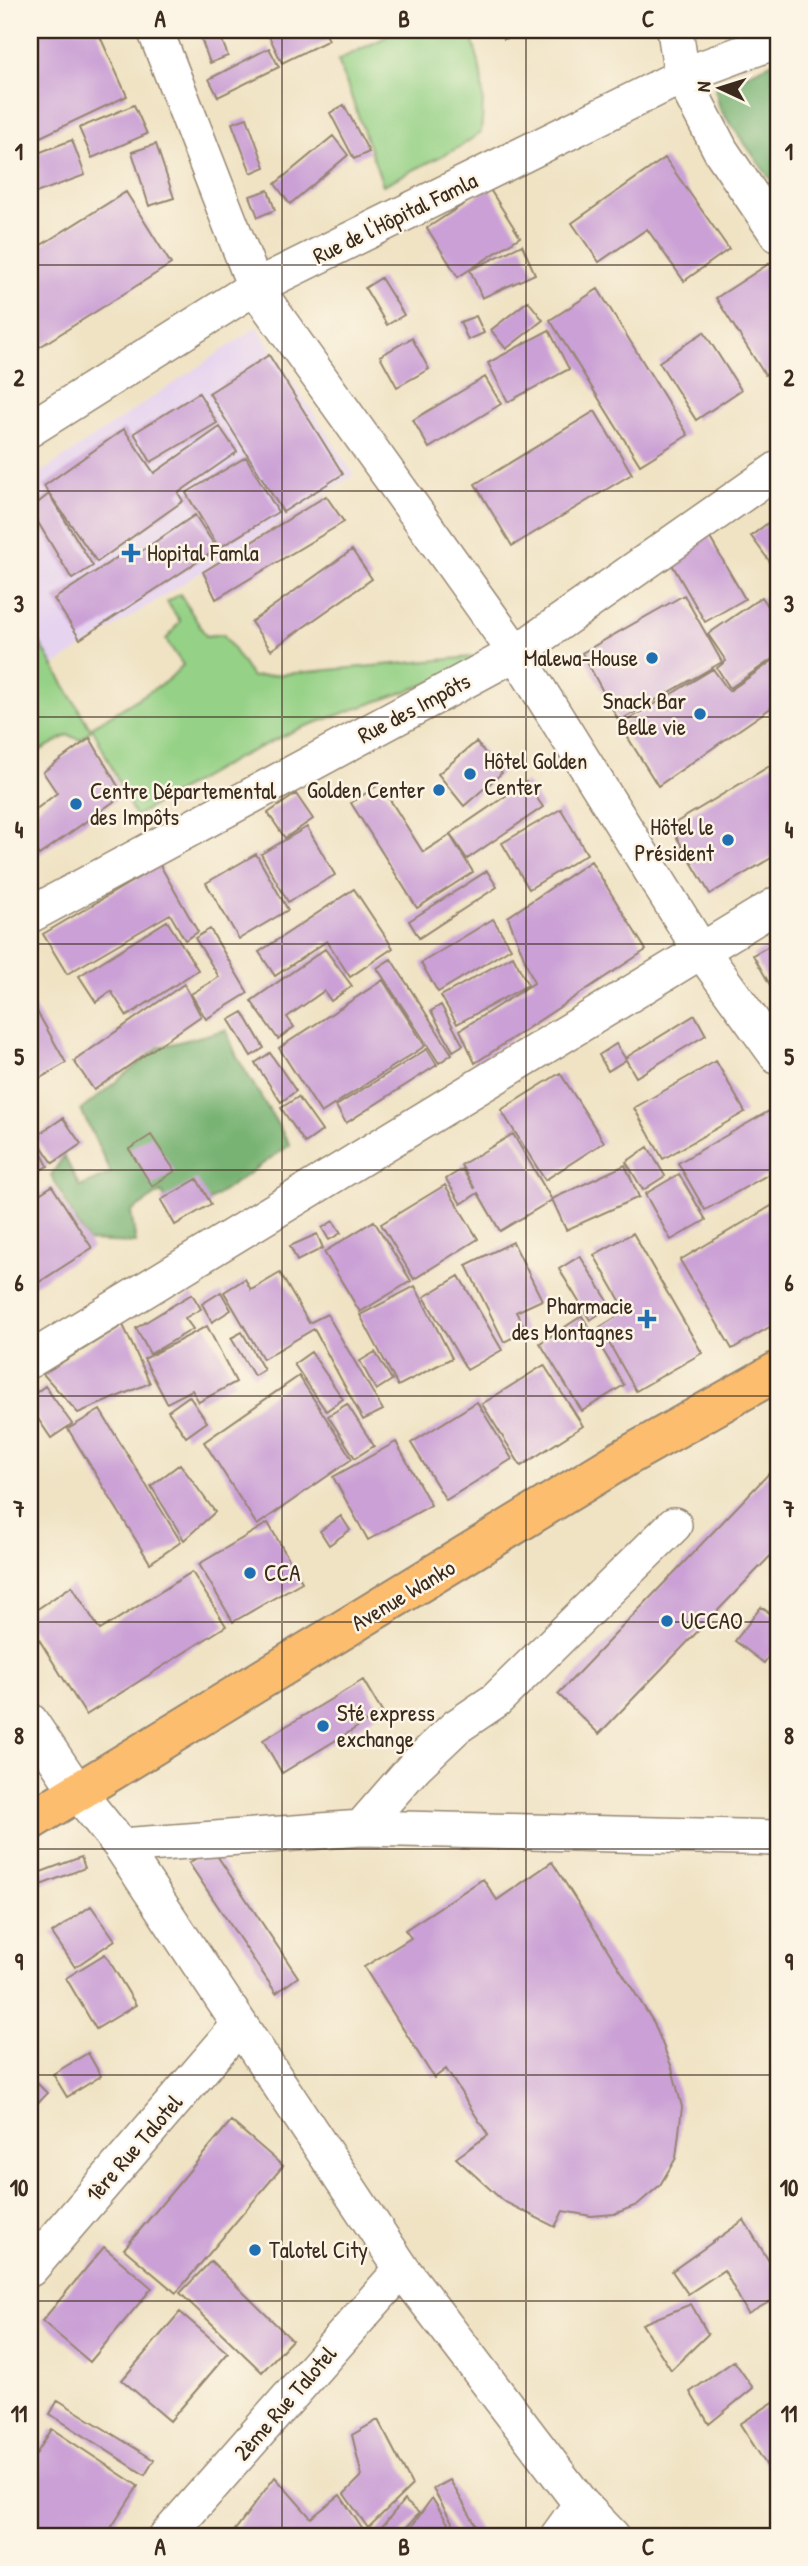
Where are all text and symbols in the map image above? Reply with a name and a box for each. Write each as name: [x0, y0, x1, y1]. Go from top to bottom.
text: A: [154, 3, 166, 34]
text: B: [398, 3, 410, 34]
text: C: [642, 3, 654, 34]
north arrow: [686, 52, 756, 122]
text: N: [690, 81, 716, 93]
text: 1: [15, 136, 23, 167]
text: 1: [785, 136, 793, 167]
street label: Rue de l'Hôpital Famla: [307, 164, 482, 271]
text: 2: [14, 362, 25, 393]
text: 2: [784, 362, 795, 393]
place label: Hopital Famla: [147, 537, 259, 568]
marker: Hopital Famla: [121, 543, 141, 563]
text: 3: [14, 588, 24, 619]
text: 3: [784, 588, 794, 619]
place label: Malewa-House: [524, 642, 638, 673]
marker: Malewa-House: [644, 650, 660, 666]
street label: Rue des Impôts: [352, 665, 476, 750]
place label: Snack Bar Belle vie: [603, 685, 686, 742]
marker: Snack Bar Belle vie: [692, 706, 708, 722]
place label: Hôtel Golden Center: [484, 745, 587, 802]
marker: Hôtel Golden Center: [462, 766, 478, 782]
place label: Golden Center: [307, 774, 425, 805]
place label: Centre Départemental des Impôts: [90, 775, 277, 832]
marker: Golden Center: [431, 782, 447, 798]
marker: Centre Départemental des Impôts: [68, 796, 84, 812]
place label: Hôtel le Président: [634, 811, 715, 868]
text: 4: [15, 814, 24, 845]
text: 4: [785, 814, 794, 845]
marker: Hôtel le Président: [720, 832, 736, 848]
text: 5: [14, 1041, 24, 1072]
text: 5: [784, 1041, 794, 1072]
text: 6: [14, 1267, 24, 1298]
text: 6: [784, 1267, 794, 1298]
place label: Pharmacie des Montagnes: [512, 1290, 633, 1347]
marker: Pharmacie des Montagnes: [639, 1311, 655, 1327]
text: 7: [12, 1493, 25, 1524]
text: 7: [782, 1493, 795, 1524]
street label: Avenue Wanko: [345, 1551, 460, 1638]
place label: CCA: [264, 1557, 300, 1588]
marker: CCA: [242, 1565, 258, 1581]
place label: UCCAO: [681, 1605, 743, 1636]
marker: UCCAO: [659, 1613, 675, 1629]
place label: Sté express exchange: [337, 1697, 435, 1754]
marker: Sté express exchange: [315, 1718, 331, 1734]
text: 8: [14, 1720, 24, 1751]
text: 8: [784, 1720, 794, 1751]
text: 9: [15, 1946, 24, 1977]
text: 9: [785, 1946, 794, 1977]
street label: 1ère Rue Talotel: [78, 2087, 190, 2208]
text: 10: [10, 2172, 28, 2203]
text: 10: [780, 2172, 798, 2203]
place label: Talotel City: [269, 2234, 368, 2265]
marker: Talotel City: [247, 2242, 263, 2258]
street label: 2ème Rue Talotel: [226, 2338, 344, 2467]
text: 11: [11, 2398, 27, 2429]
text: 11: [781, 2398, 797, 2429]
text: A: [154, 2531, 166, 2562]
text: B: [398, 2531, 410, 2562]
text: C: [642, 2531, 654, 2562]

